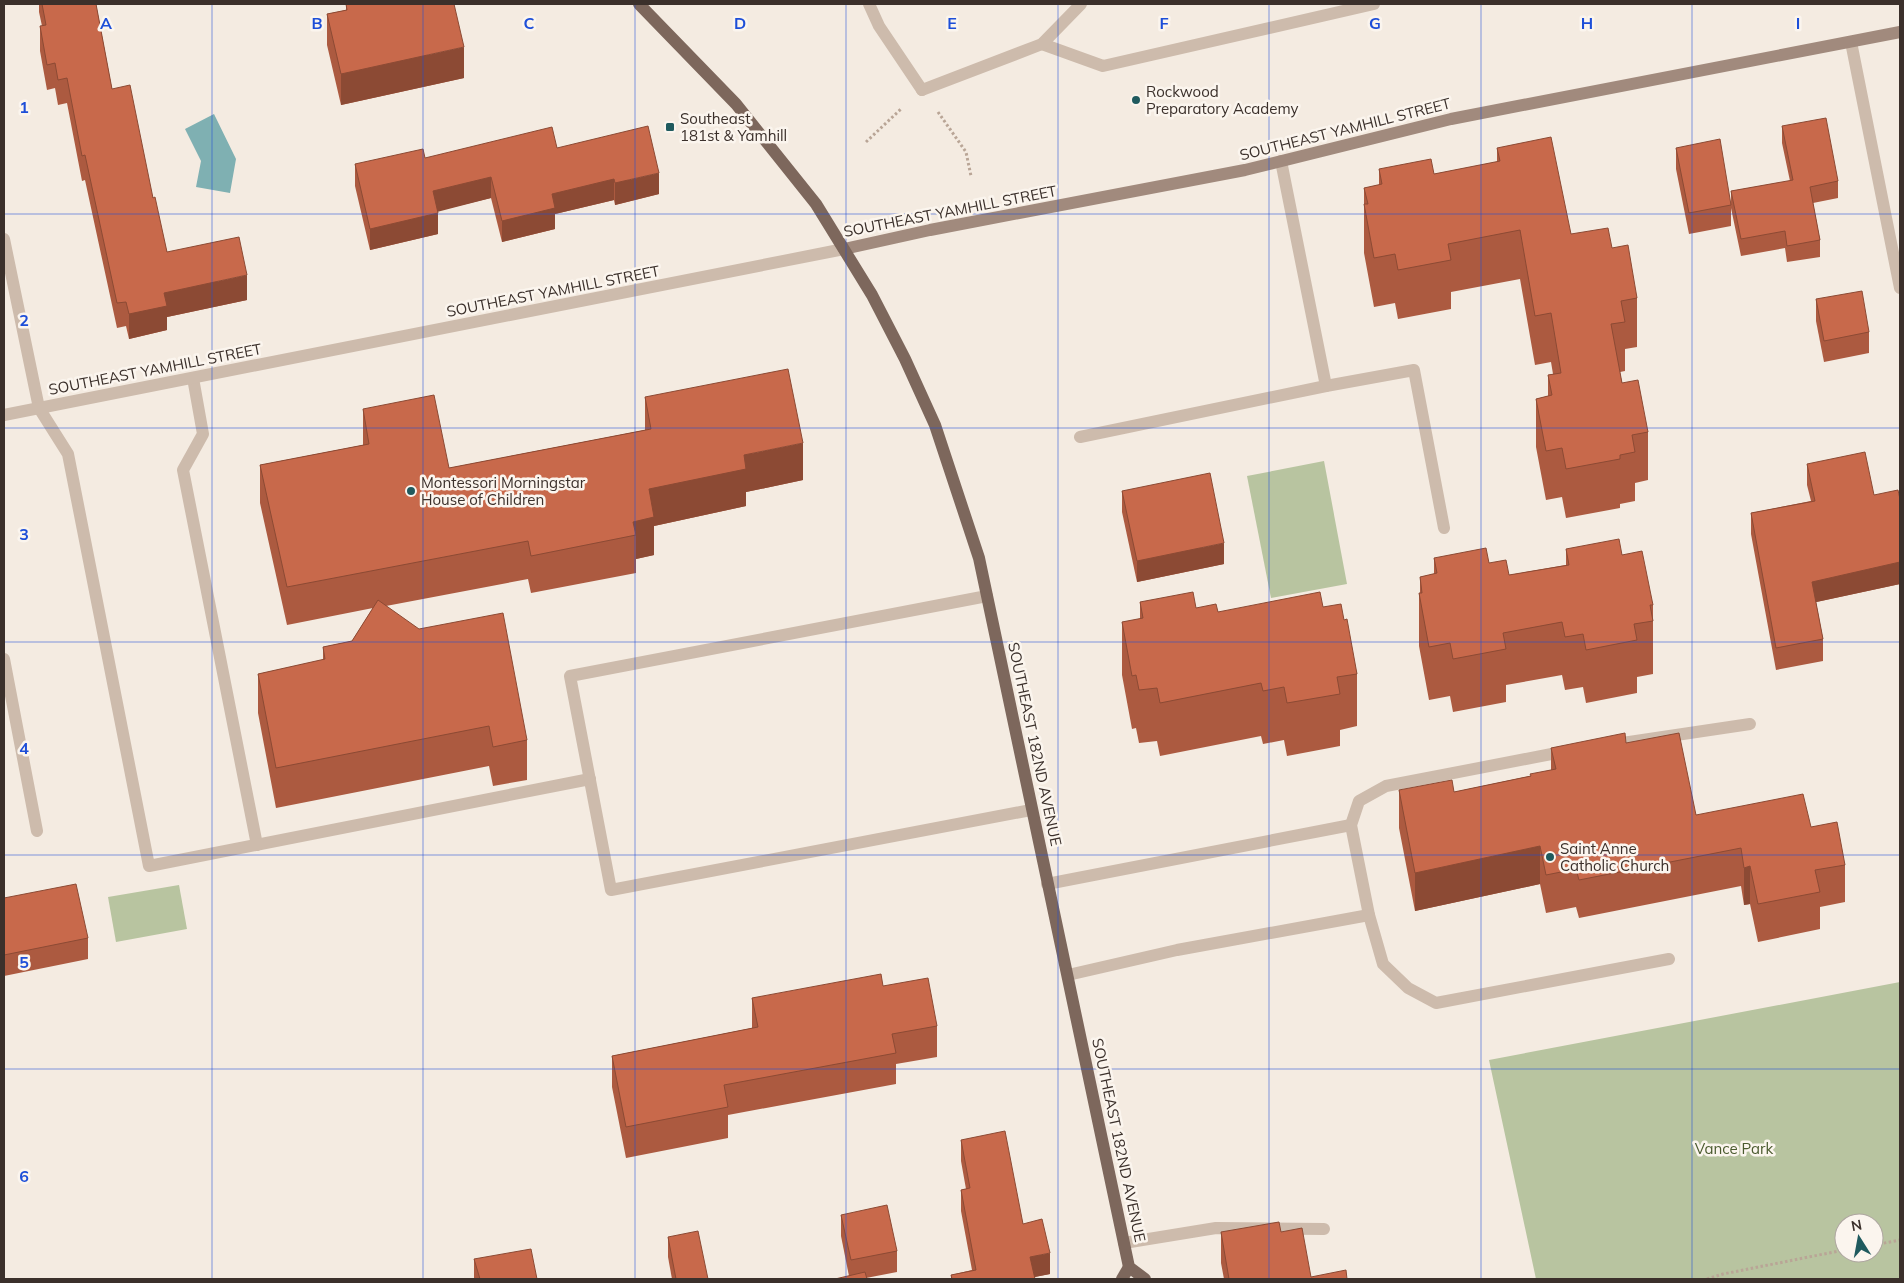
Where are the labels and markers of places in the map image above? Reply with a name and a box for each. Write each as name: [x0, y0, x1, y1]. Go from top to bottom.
place label: Rockwood Preparatory Academy: [1146, 82, 1299, 118]
marker: Rockwood Preparatory Academy: [1130, 94, 1142, 106]
place label: Southeast 181st & Yamhill: [680, 109, 787, 145]
marker: Southeast 181st & Yamhill: [664, 121, 676, 133]
place label: Montessori Morningstar House of Children: [421, 473, 586, 509]
marker: Montessori Morningstar House of Children: [405, 485, 417, 497]
place label: Saint Anne Catholic Church: [1560, 839, 1669, 875]
marker: Saint Anne Catholic Church: [1544, 851, 1556, 863]

